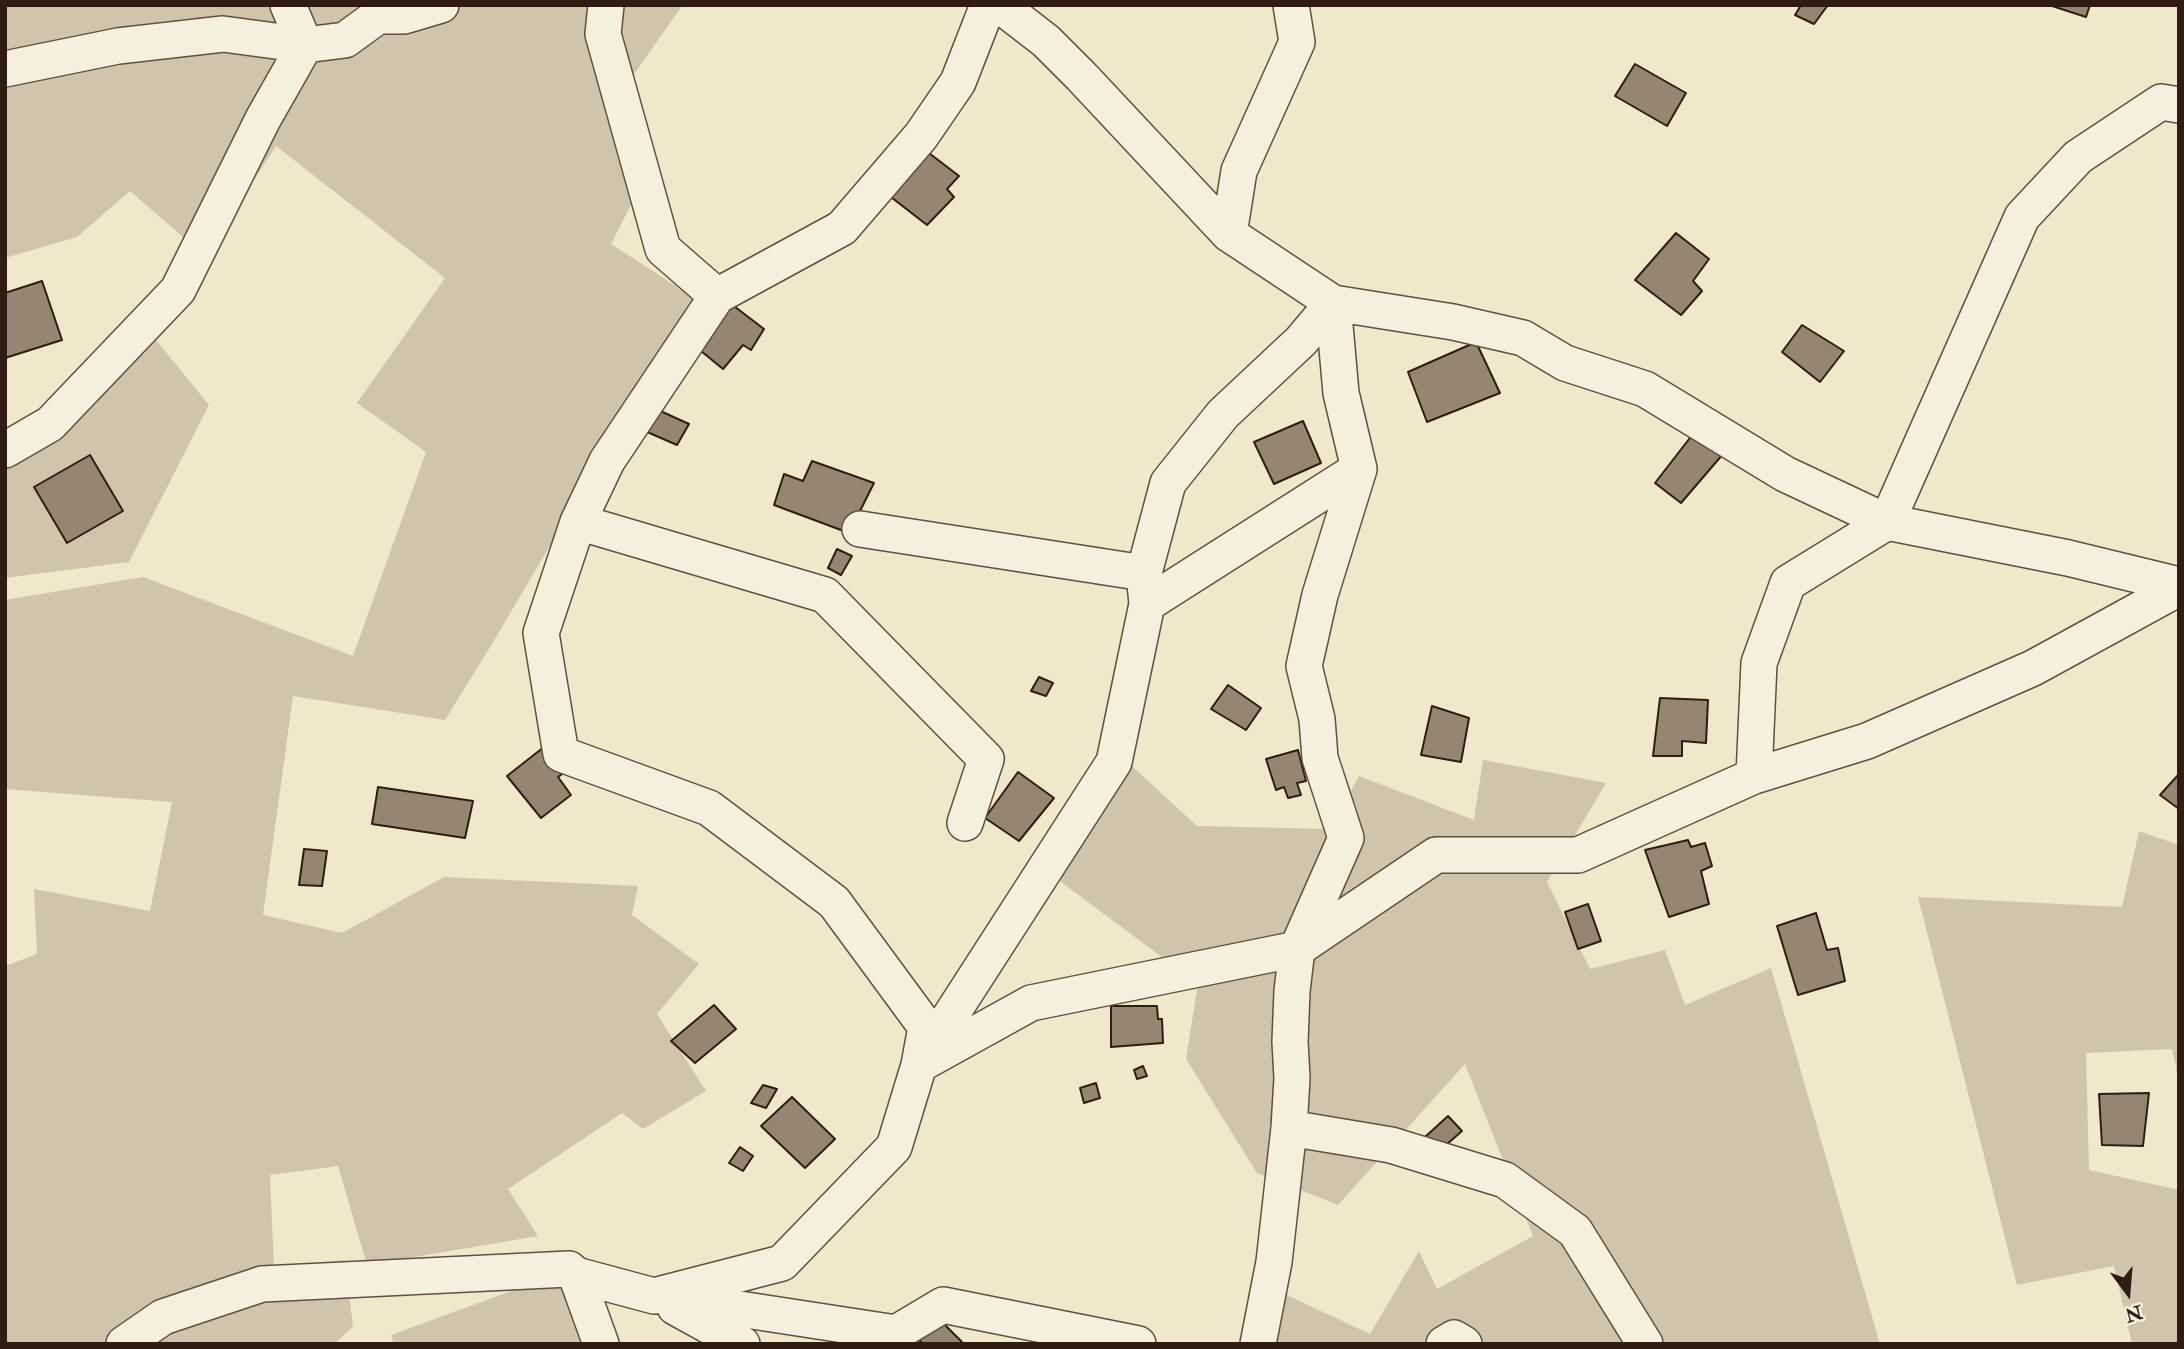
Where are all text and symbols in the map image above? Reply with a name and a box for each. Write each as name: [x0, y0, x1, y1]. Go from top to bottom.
north arrow: [2093, 1258, 2163, 1328]
text: N: [2122, 1299, 2145, 1327]

